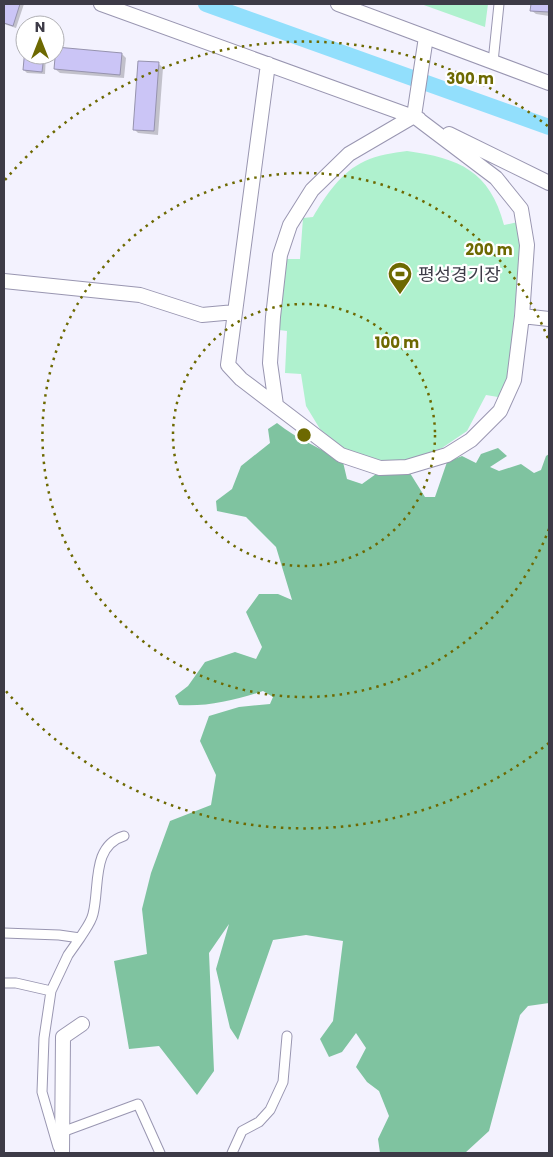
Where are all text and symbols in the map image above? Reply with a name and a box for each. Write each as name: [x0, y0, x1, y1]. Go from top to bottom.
north arrow: [15, 15, 65, 65]
text: N: [35, 17, 45, 37]
text: 300 m: [446, 68, 494, 89]
text: 200 m: [465, 239, 513, 260]
sports icon: 평성경기장: [387, 261, 413, 295]
place label: 평성경기장: [418, 262, 501, 287]
text: 100 m: [375, 332, 419, 353]
centre of rings: [295, 426, 313, 444]

